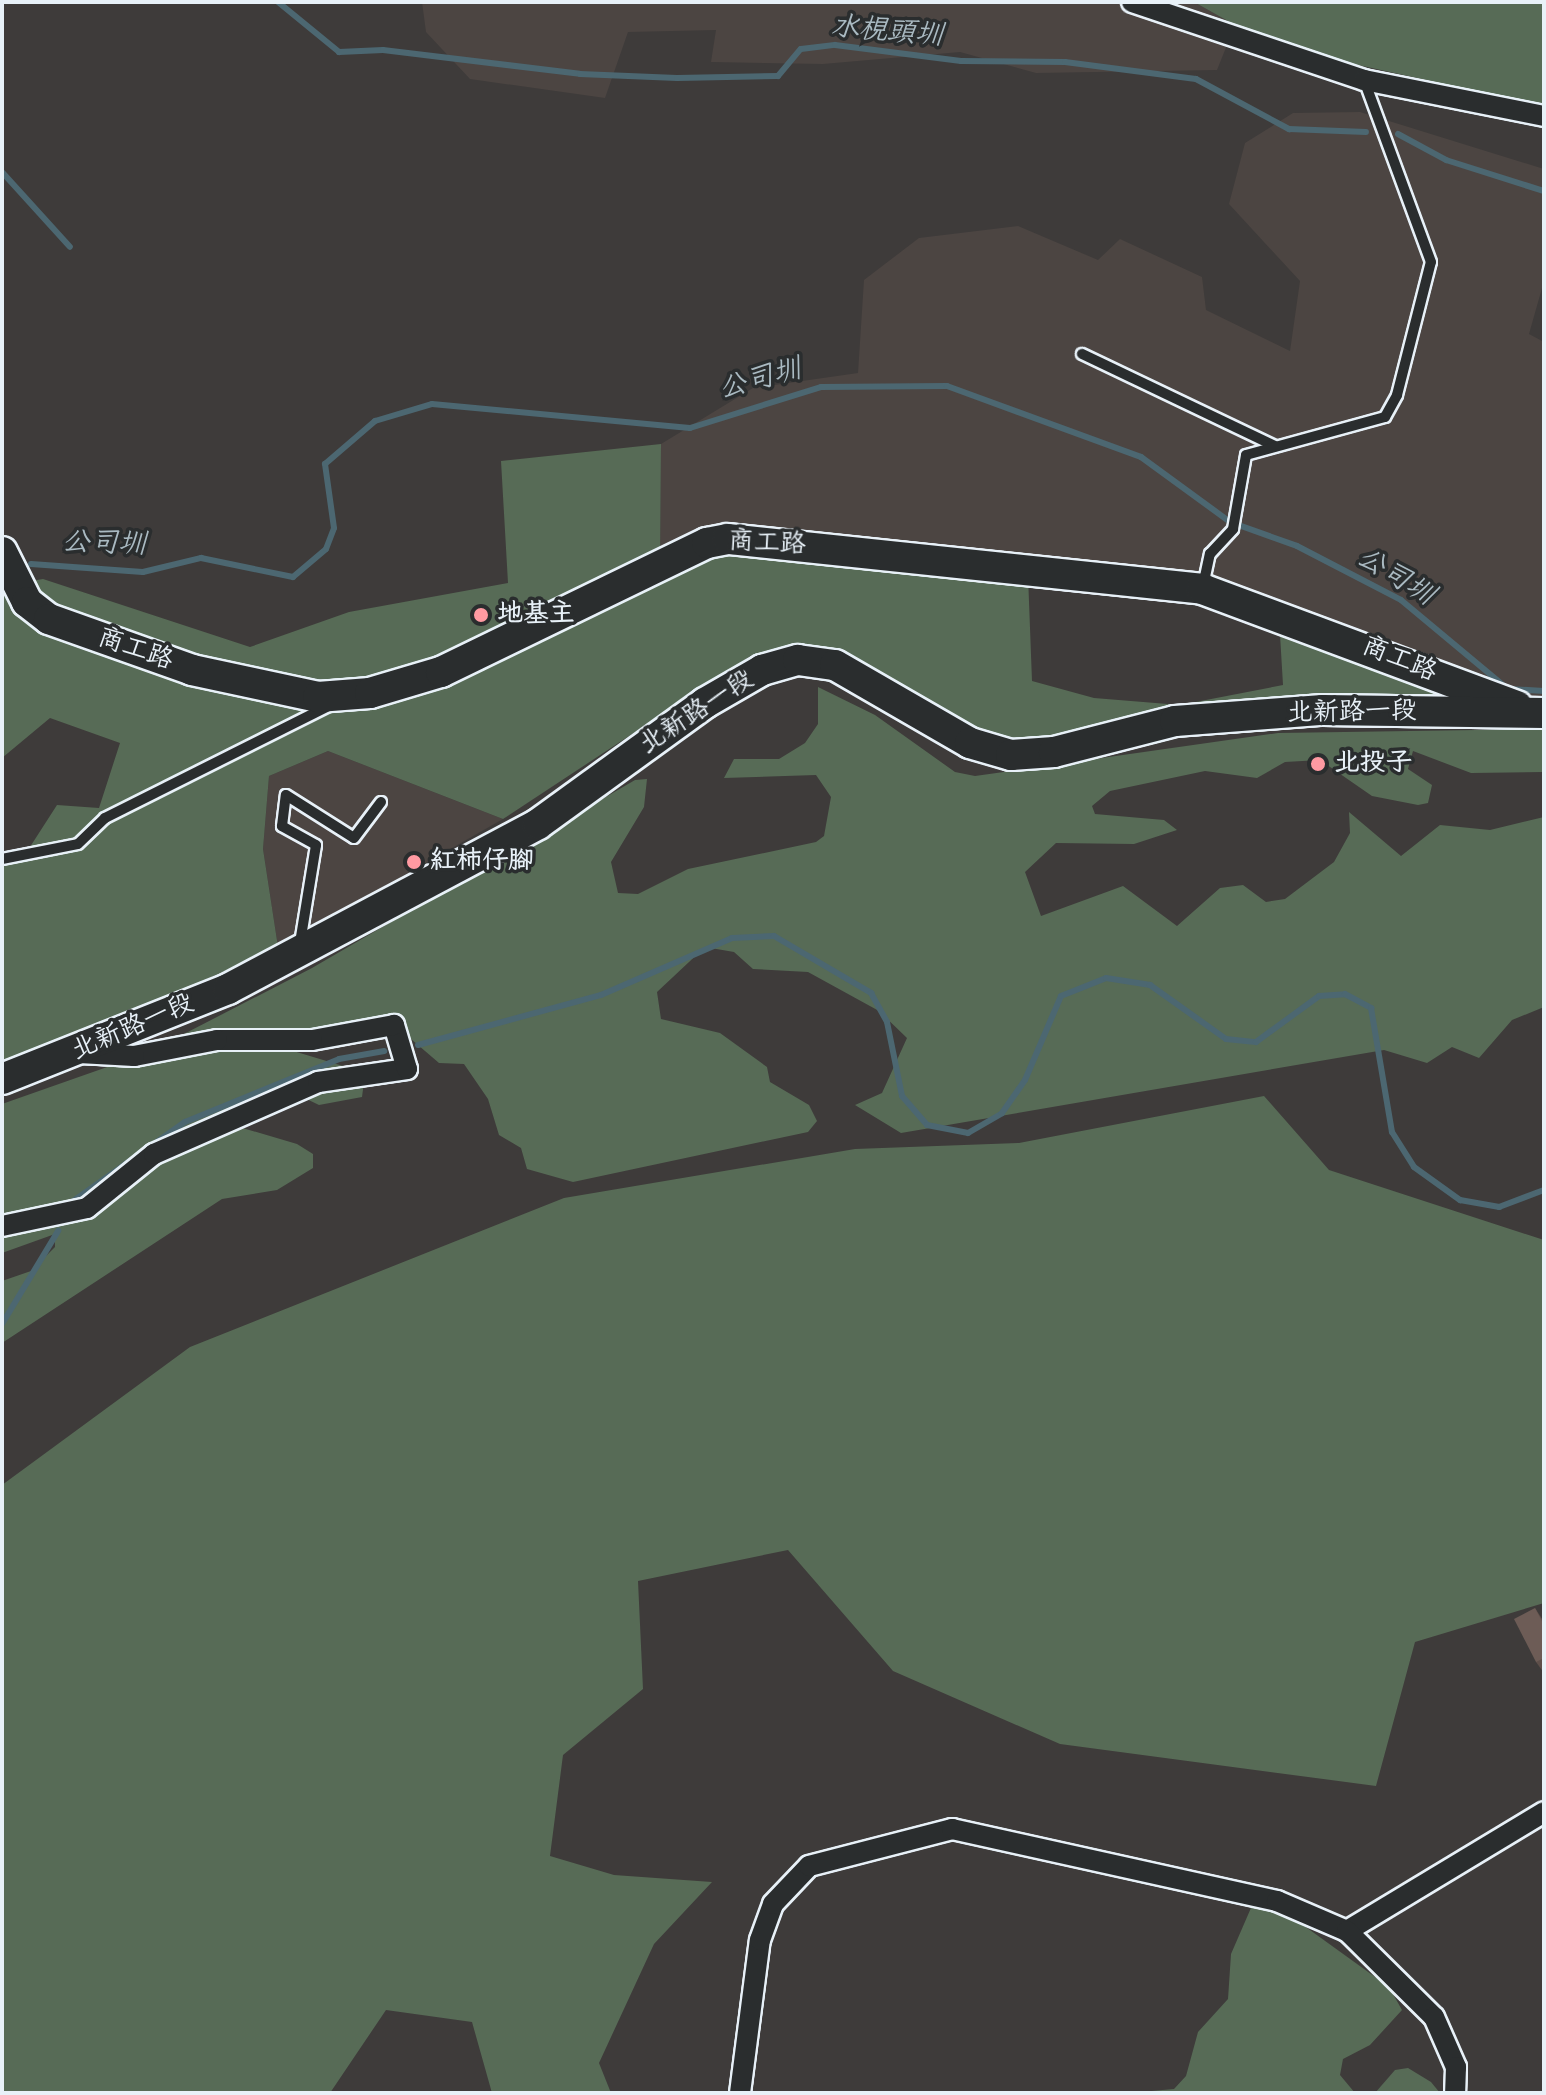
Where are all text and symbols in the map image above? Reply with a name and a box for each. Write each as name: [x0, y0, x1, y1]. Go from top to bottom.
water label: 水梘頭圳: [830, 10, 944, 54]
water label: 公司圳: [715, 353, 805, 407]
water label: 公司圳: [61, 526, 147, 562]
street label: 商工路: [727, 526, 807, 562]
water label: 公司圳: [1350, 541, 1440, 613]
place label: 地基主: [497, 599, 575, 631]
marker: 地基主: [472, 606, 490, 624]
street label: 商工路: [93, 623, 177, 677]
street label: 商工路: [1357, 631, 1441, 689]
street label: 北新路一段: [634, 665, 760, 761]
street label: 北新路一段: [1287, 696, 1417, 730]
place label: 北投子: [1334, 748, 1412, 780]
marker: 北投子: [1309, 755, 1327, 773]
place label: 紅柿仔腳: [430, 846, 534, 878]
marker: 紅柿仔腳: [405, 853, 423, 871]
street label: 北新路一段: [67, 988, 199, 1068]

